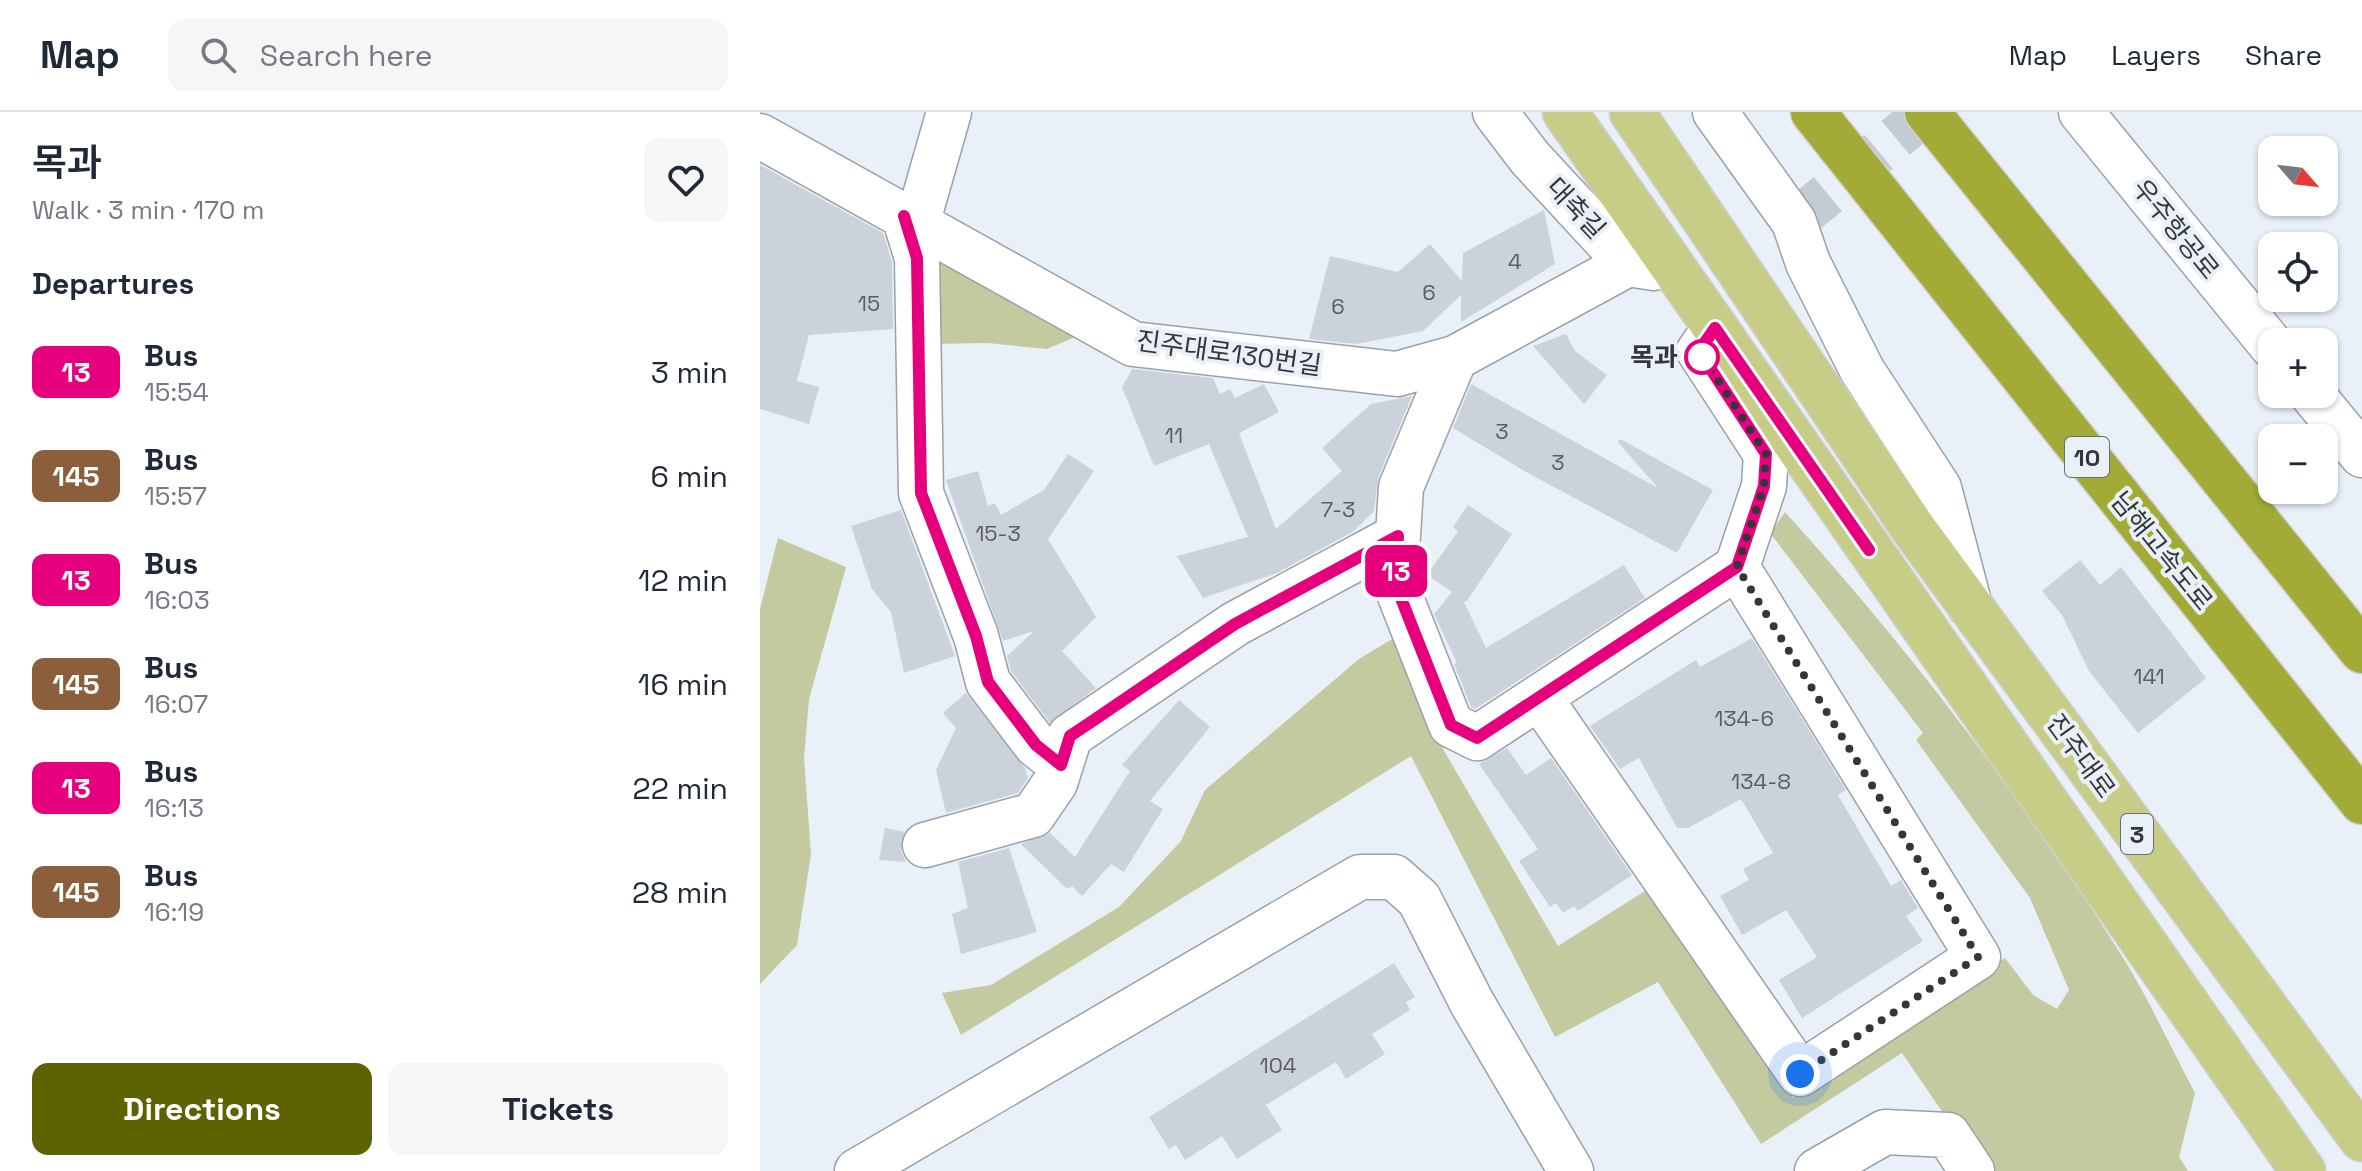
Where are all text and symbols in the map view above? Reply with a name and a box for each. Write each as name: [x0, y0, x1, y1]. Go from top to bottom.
search box: [168, 19, 728, 91]
text: Map: [40, 31, 120, 79]
icon: search: [196, 33, 240, 77]
text: Search here: [260, 36, 433, 75]
text: Map: [2009, 37, 2067, 73]
text: Layers: [2111, 37, 2201, 73]
text: Share: [2245, 37, 2322, 73]
north arrow: [2258, 136, 2338, 216]
map controls: [2258, 136, 2338, 504]
button: heart: [644, 138, 728, 222]
text: 목과: [32, 139, 102, 187]
street label: 대축길: [1539, 170, 1613, 246]
street label: 우주항공로: [2125, 172, 2227, 286]
text: Walk · 3 min · 170 m: [32, 193, 264, 227]
button: locate: [2258, 232, 2338, 312]
house number: 4: [1508, 247, 1522, 275]
text: Departures: [32, 264, 194, 303]
house number: 6: [1422, 278, 1436, 306]
house number: 15: [858, 289, 880, 317]
house number: 6: [1331, 292, 1345, 320]
street label: 진주대로130번길: [1134, 323, 1324, 383]
button: +: [2258, 328, 2338, 408]
text: Bus: [144, 336, 198, 375]
place label: 목과: [1630, 340, 1678, 374]
marker: 목과: [1685, 340, 1719, 374]
text: 3 min: [651, 353, 728, 392]
text: 13: [61, 354, 91, 390]
text: 15:54: [144, 375, 209, 409]
house number: 3: [1495, 417, 1509, 445]
house number: 11: [1165, 421, 1183, 449]
button: −: [2258, 424, 2338, 504]
road number: 10: [2065, 437, 2109, 477]
text: Bus: [144, 440, 198, 479]
house number: 3: [1551, 448, 1565, 476]
text: 6 min: [650, 457, 728, 496]
text: 145: [52, 458, 100, 494]
text: 15:57: [144, 479, 207, 513]
street label: 남해고속도로: [2104, 485, 2220, 617]
house number: 7-3: [1321, 495, 1355, 523]
house number: 15-3: [975, 519, 1021, 547]
text: Bus: [144, 544, 198, 583]
line badge: 13: [1360, 545, 1432, 597]
text: 13: [1381, 553, 1411, 589]
text: 12 min: [638, 561, 728, 600]
text: 13: [61, 562, 91, 598]
text: 16:03: [144, 583, 210, 617]
text: Bus: [144, 648, 198, 687]
house number: 141: [2133, 662, 2165, 690]
text: 16 min: [638, 665, 728, 704]
text: 145: [52, 666, 100, 702]
text: 16:07: [144, 687, 208, 721]
house number: 134-6: [1714, 704, 1774, 732]
street label: 진주대로: [2039, 707, 2123, 805]
text: Bus: [144, 752, 198, 791]
house number: 134-8: [1731, 767, 1791, 795]
text: 22 min: [633, 769, 728, 808]
text: 13: [61, 770, 91, 806]
text: 16:13: [144, 791, 204, 825]
road number: 3: [2121, 814, 2153, 854]
text: Bus: [144, 856, 198, 895]
text: 28 min: [632, 873, 728, 912]
text: 145: [52, 874, 100, 910]
text: 16:19: [144, 895, 204, 929]
house number: 104: [1259, 1051, 1297, 1079]
your location: [1780, 1054, 1820, 1094]
button: Directions: [32, 1063, 372, 1155]
button: Tickets: [388, 1063, 728, 1155]

